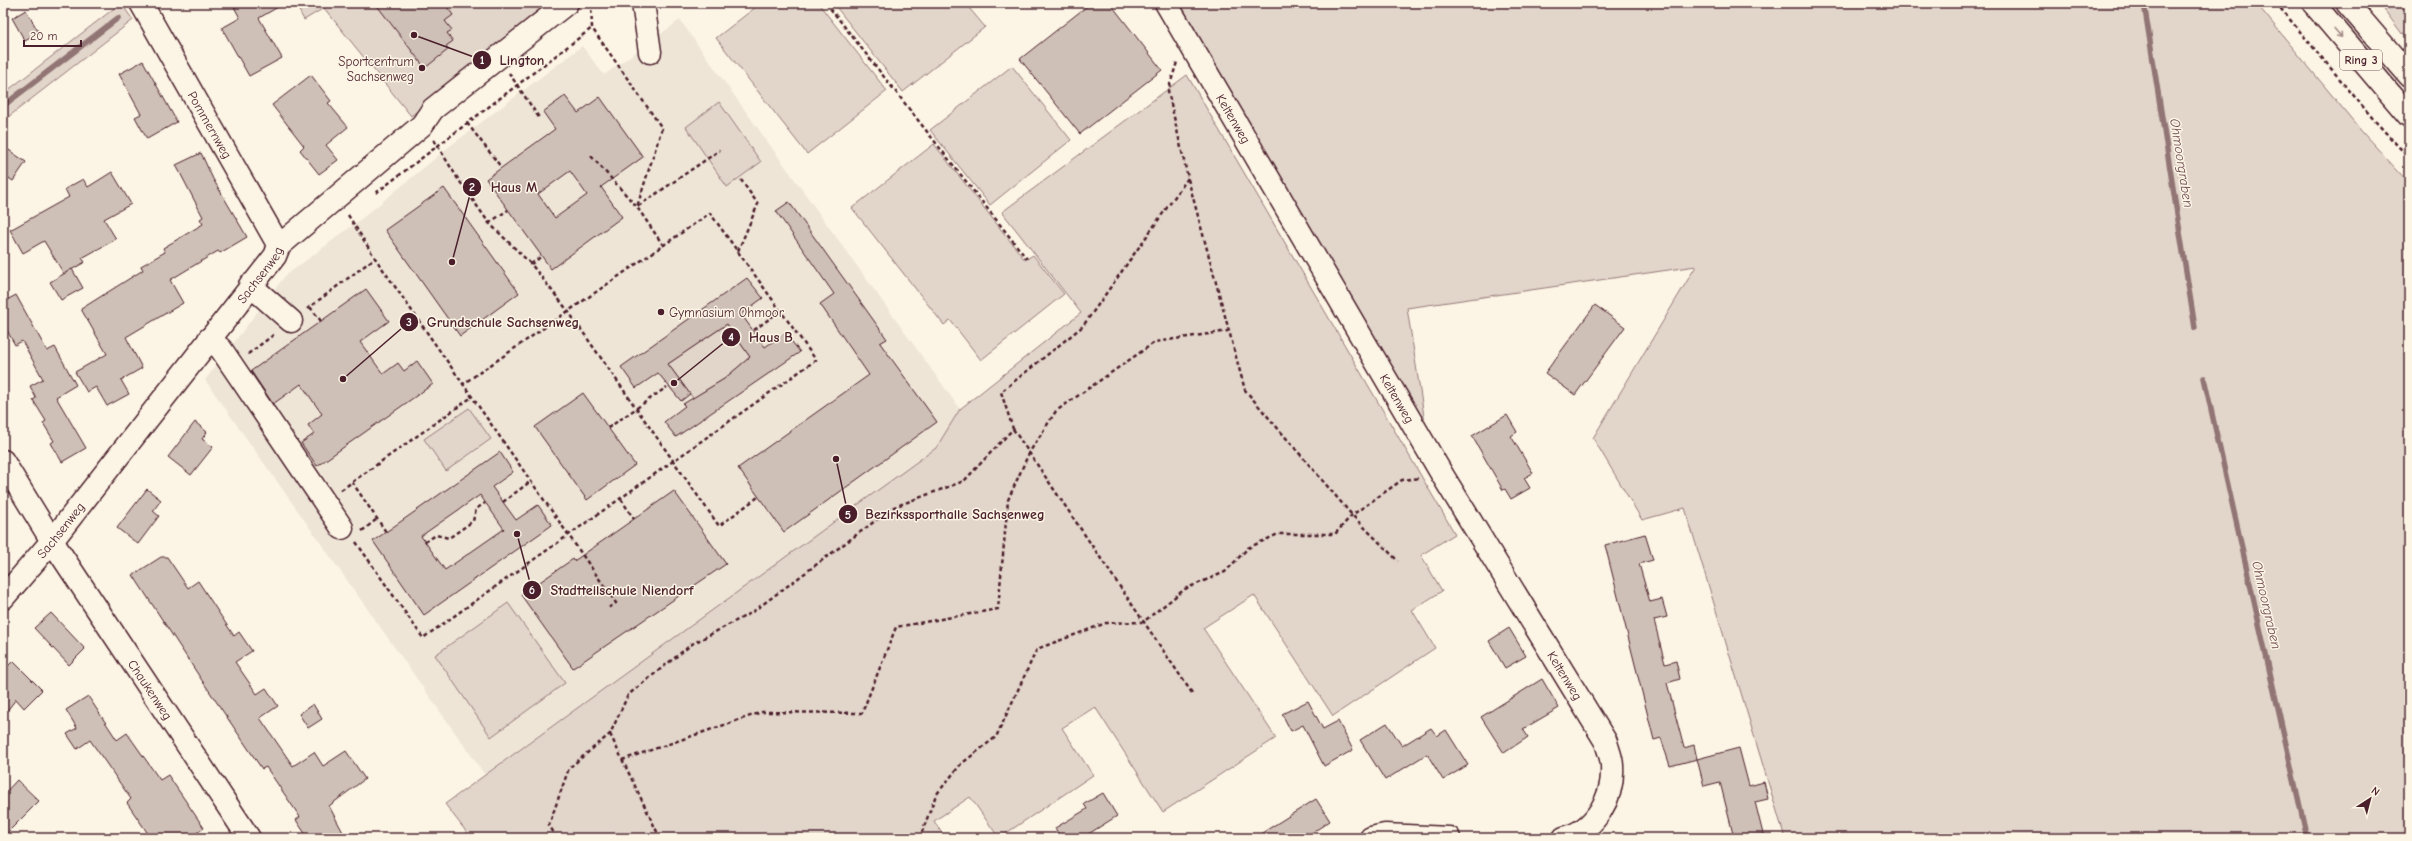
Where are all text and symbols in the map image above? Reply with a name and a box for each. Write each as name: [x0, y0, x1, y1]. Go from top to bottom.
scale bar: [24, 22, 81, 48]
one-way arrow: [2334, 27, 2343, 38]
text: 20 m: [30, 29, 58, 43]
callout: Lington: [472, 47, 553, 73]
road number: Ring 3: [2340, 50, 2382, 70]
text: Lington: [500, 52, 544, 69]
text: 1: [480, 53, 485, 67]
place label: Sportcentrum Sachsenweg: [338, 54, 414, 84]
marker: Sportcentrum Sachsenweg: [417, 63, 427, 73]
street label: Pommernweg: [185, 89, 235, 161]
street label: Keltenweg: [1213, 92, 1254, 146]
water label: Ohmoorgraben: [2166, 117, 2197, 209]
callout: Haus M: [462, 174, 545, 200]
text: Haus M: [491, 179, 537, 196]
text: 2: [469, 180, 475, 194]
street label: Sachsenweg: [234, 245, 286, 306]
place label: Gymnasium Ohmoor: [669, 305, 785, 320]
marker: Gymnasium Ohmoor: [656, 307, 666, 317]
callout: Grundschule Sachsenweg: [399, 309, 587, 335]
text: Grundschule Sachsenweg: [427, 314, 579, 331]
text: 3: [406, 315, 412, 329]
callout: Haus B: [721, 324, 801, 350]
text: Haus B: [749, 329, 793, 346]
text: 4: [728, 330, 734, 344]
street label: Keltenweg: [1377, 371, 1417, 426]
street label: Sachsenweg: [34, 499, 88, 561]
callout: Bezirkssporthalle Sachsenweg: [838, 501, 1053, 527]
text: Bezirkssporthalle Sachsenweg: [865, 506, 1045, 523]
text: 5: [845, 508, 851, 522]
water label: Ohmoorgraben: [2248, 559, 2285, 651]
callout: Stadtteilschule Niendorf: [522, 577, 701, 603]
text: Stadtteilschule Niendorf: [551, 582, 694, 599]
text: 6: [529, 583, 535, 597]
street label: Keltenweg: [1544, 648, 1585, 703]
street label: Chaukenweg: [125, 657, 175, 723]
north arrow: [2350, 779, 2390, 819]
text: N: [2369, 784, 2382, 799]

